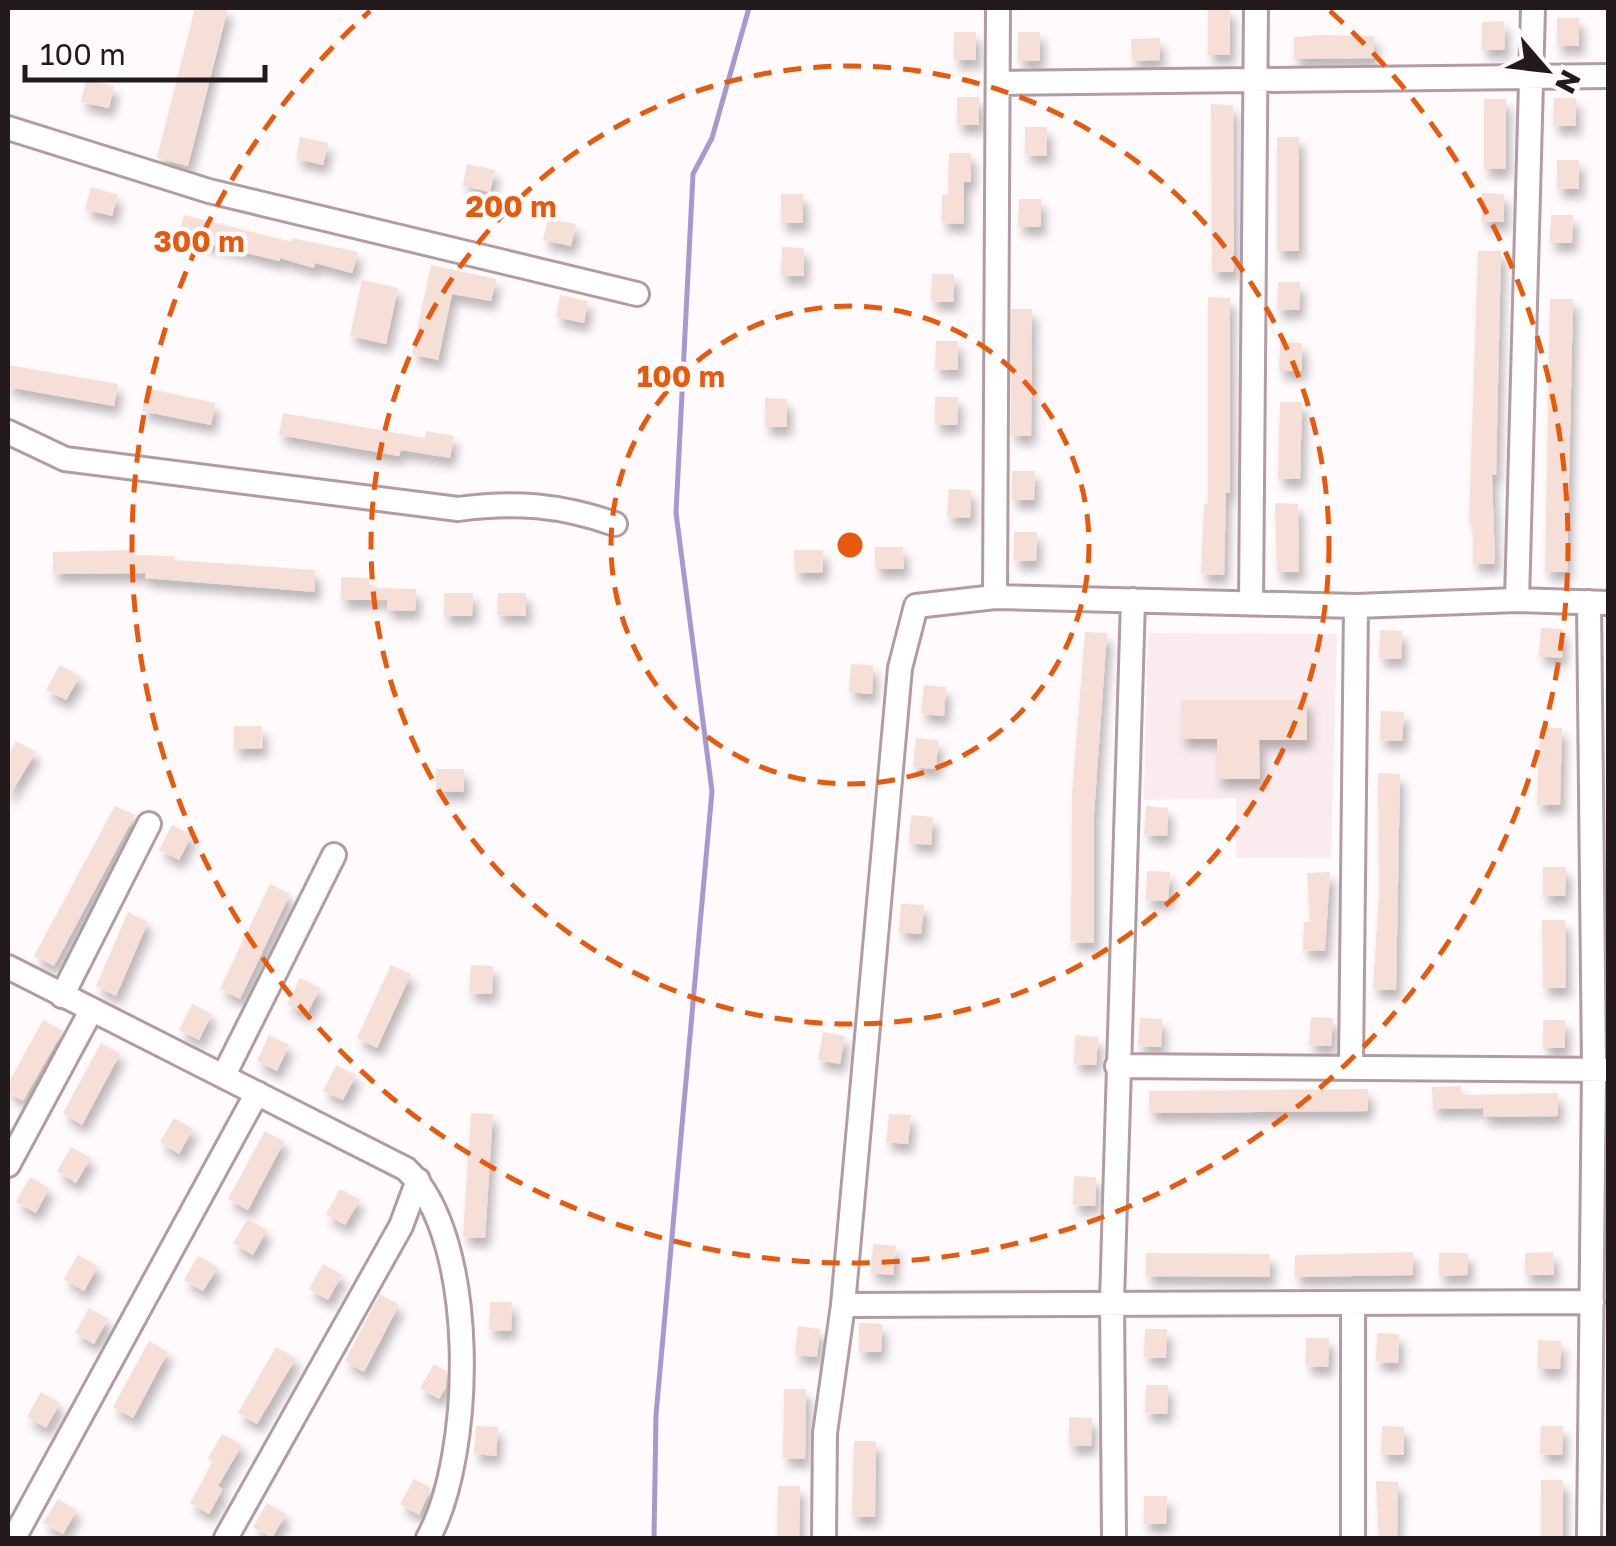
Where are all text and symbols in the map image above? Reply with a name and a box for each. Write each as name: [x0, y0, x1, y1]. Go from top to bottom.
scale bar: [25, 20, 265, 82]
north arrow: [1496, 20, 1596, 120]
text: 100 m: [40, 36, 126, 72]
text: N: [1549, 65, 1588, 99]
text: 200 m: [465, 188, 557, 224]
text: 300 m: [153, 223, 245, 259]
text: 100 m: [637, 358, 725, 394]
centre of rings: [832, 527, 868, 563]

